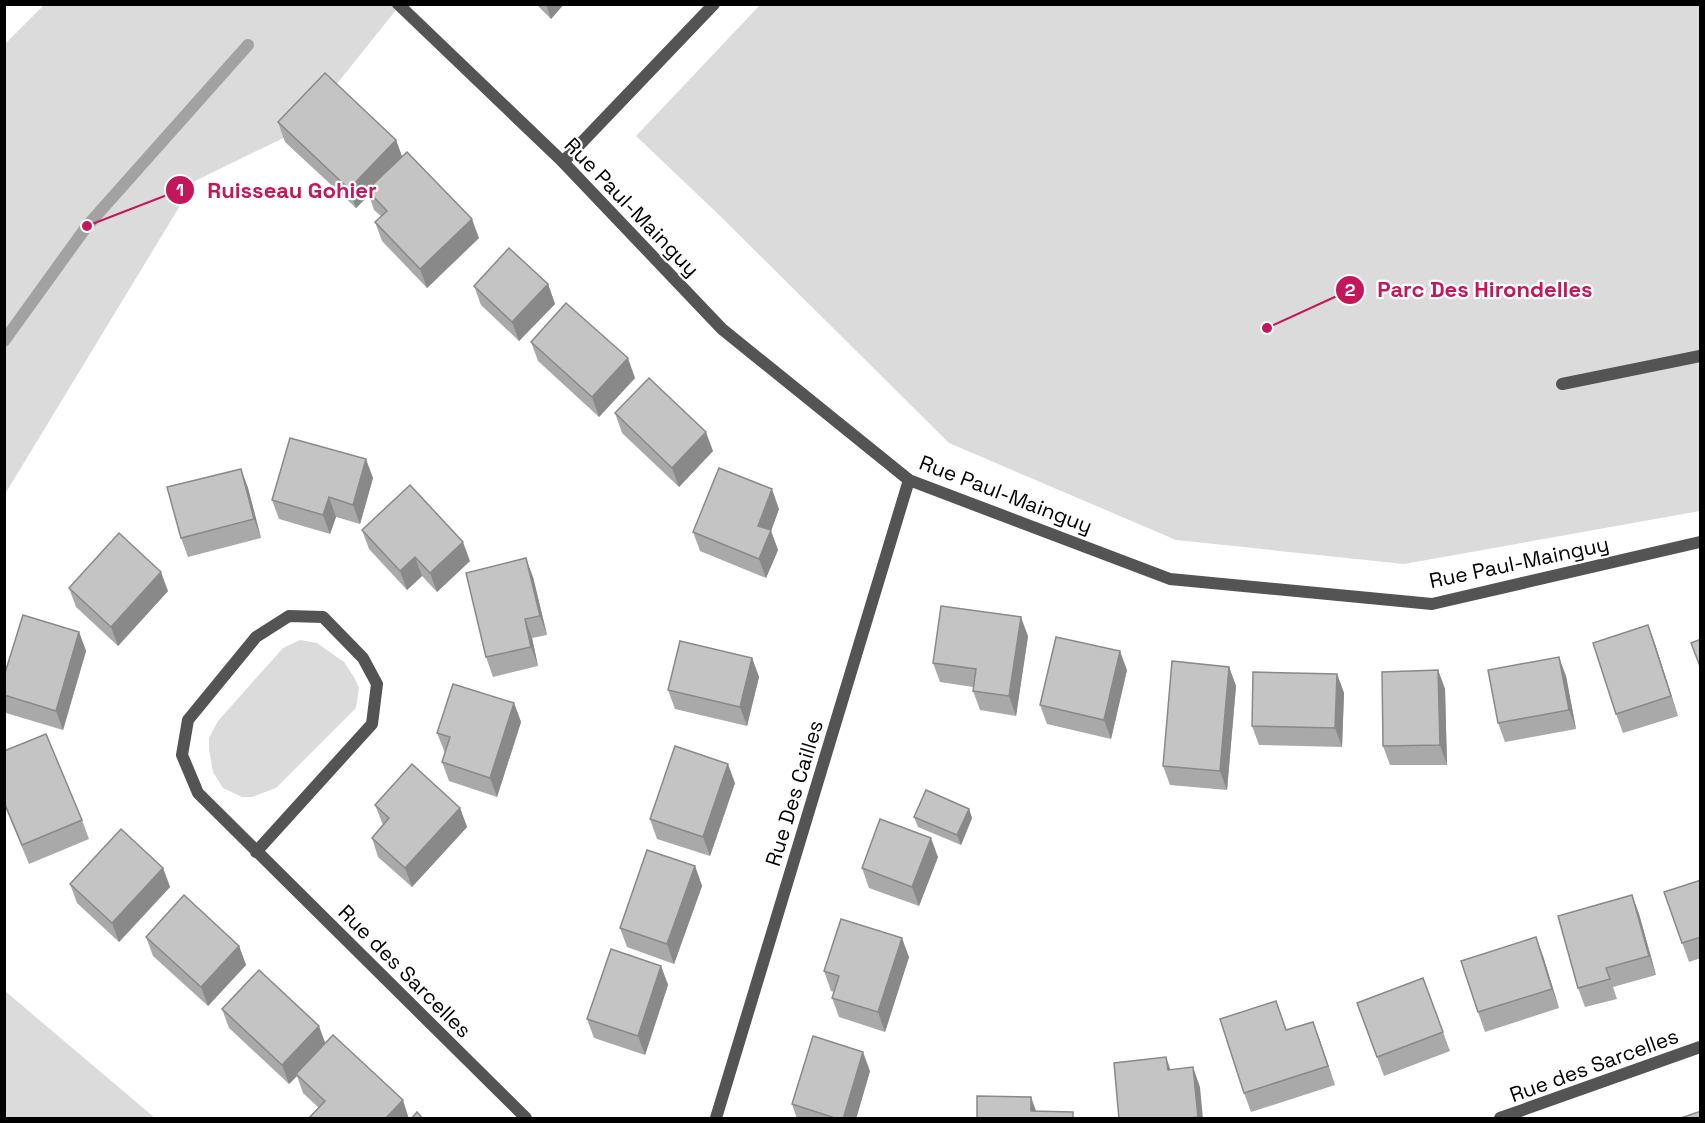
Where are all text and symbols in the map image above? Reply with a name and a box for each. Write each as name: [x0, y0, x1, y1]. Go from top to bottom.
street label: Rue Paul-Mainguy: [559, 132, 705, 282]
callout: Ruisseau Gohier: [165, 170, 389, 210]
text: Ruisseau Gohier: [207, 176, 377, 204]
text: 1: [176, 178, 184, 201]
callout: Parc Des Hirondelles: [1335, 270, 1605, 310]
text: Parc Des Hirondelles: [1377, 275, 1593, 303]
text: 2: [1345, 278, 1356, 301]
street label: Rue Paul-Mainguy: [916, 449, 1096, 539]
street label: Rue Paul-Mainguy: [1427, 530, 1611, 594]
street label: Rue Des Cailles: [759, 717, 829, 869]
street label: Rue des Sarcelles: [333, 899, 477, 1043]
street label: Rue des Sarcelles: [1506, 1022, 1682, 1108]

